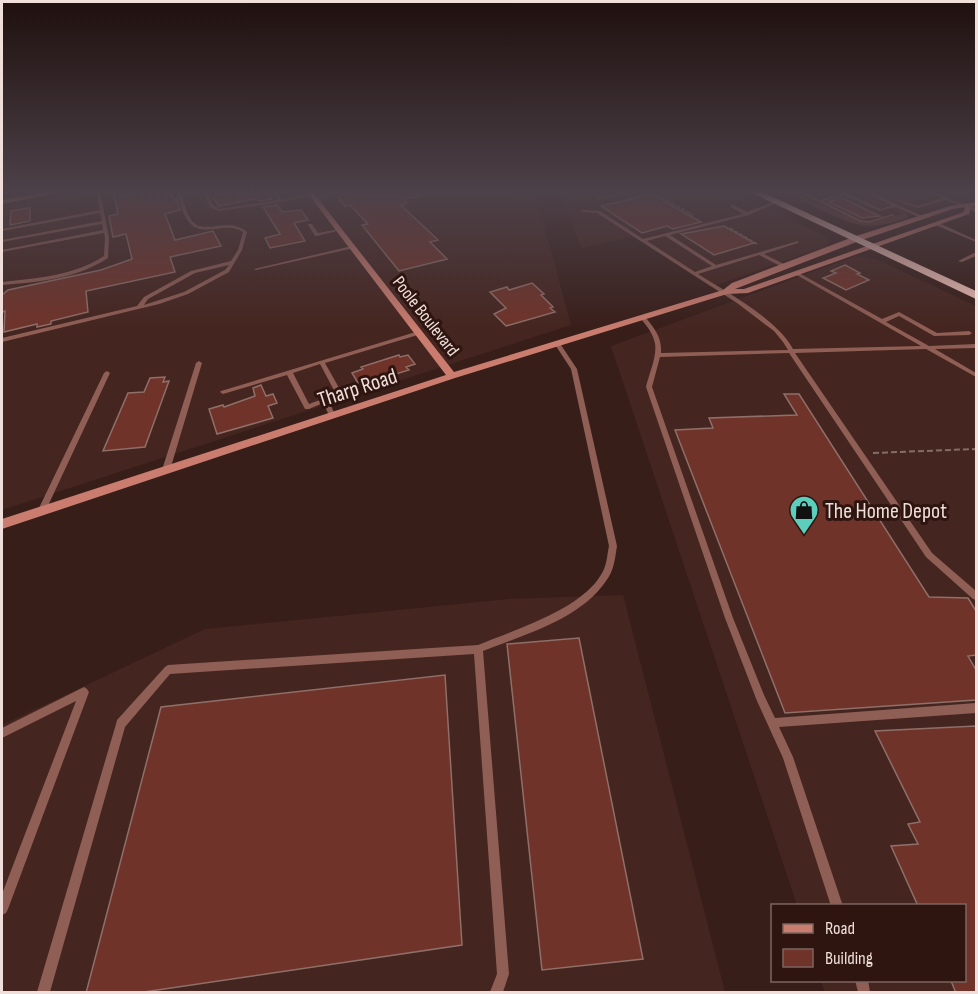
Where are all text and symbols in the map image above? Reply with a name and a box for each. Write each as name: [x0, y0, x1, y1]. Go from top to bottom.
street label: Poole Boulevard: [388, 272, 463, 360]
street label: Tharp Road: [314, 363, 401, 414]
shop icon: The Home Depot: [788, 494, 820, 536]
place label: The Home Depot: [825, 498, 947, 525]
legend: [771, 904, 966, 982]
text: Road: [825, 918, 855, 939]
text: Building: [825, 948, 873, 969]

